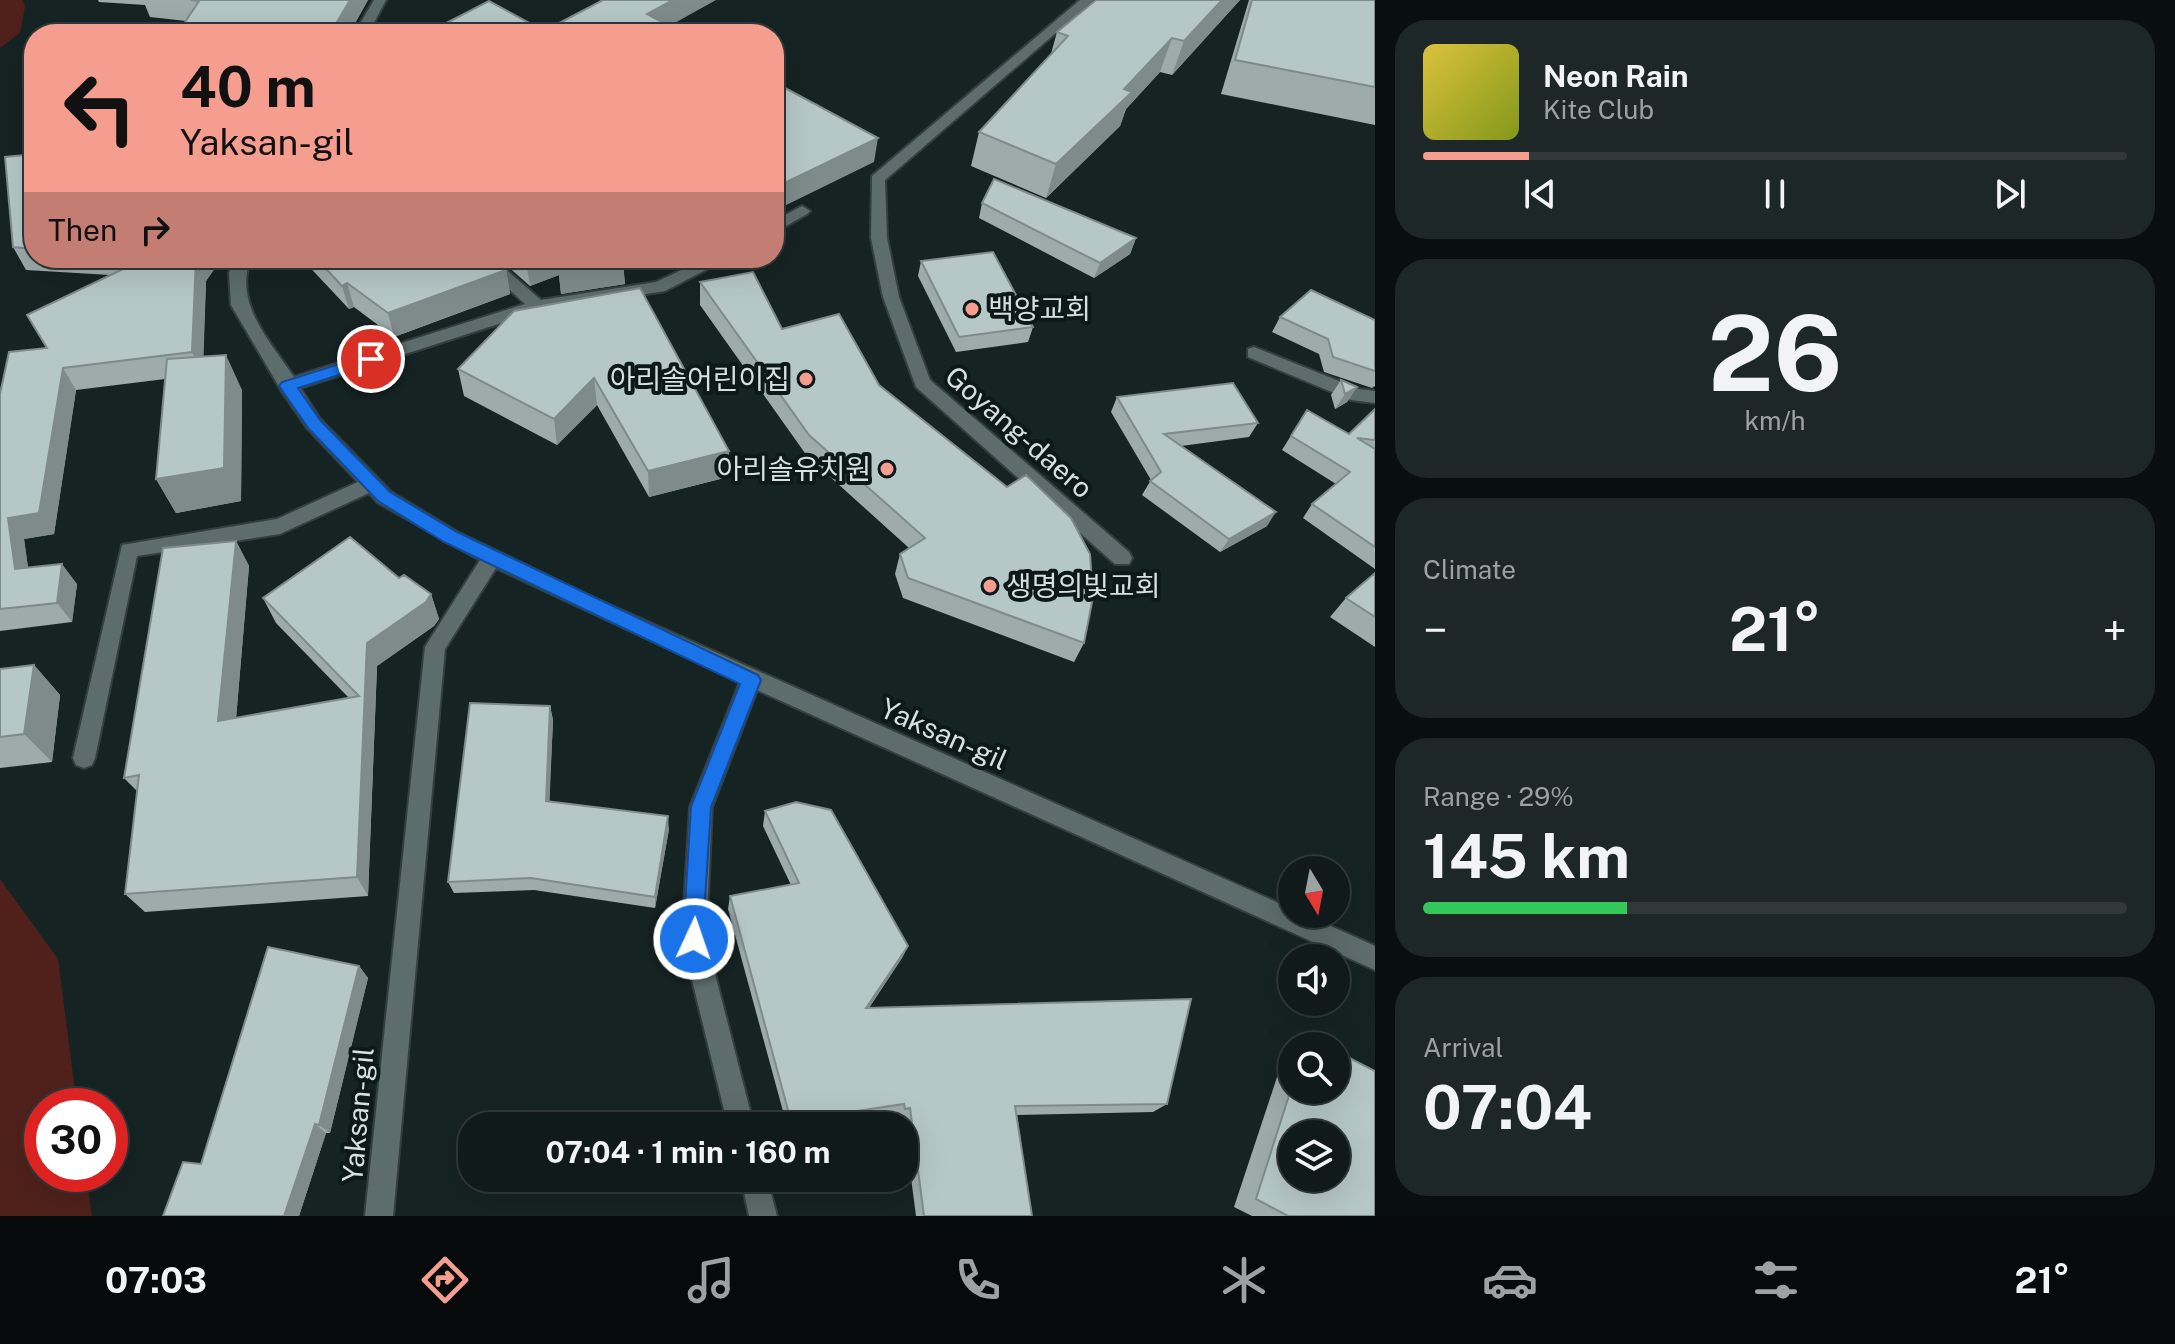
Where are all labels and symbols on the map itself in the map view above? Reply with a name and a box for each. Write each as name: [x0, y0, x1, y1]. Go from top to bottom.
place label: 백양교회: [988, 292, 1091, 325]
marker: 백양교회: [963, 300, 981, 318]
pin: [337, 325, 405, 393]
street label: Goyang-daero: [939, 359, 1100, 504]
place label: 아리솔어린이집: [610, 362, 790, 395]
marker: 아리솔어린이집: [797, 370, 815, 388]
place label: 아리솔유치원: [716, 452, 871, 485]
marker: 아리솔유치원: [878, 460, 896, 478]
place label: 생명의빛교회: [1006, 569, 1161, 602]
marker: 생명의빛교회: [981, 577, 999, 595]
street label: Yaksan-gil: [876, 691, 1013, 776]
north arrow: [1278, 856, 1350, 928]
position arrow: [652, 897, 736, 981]
street label: Yaksan-gil: [335, 1046, 380, 1184]
speed limit sign: 30: [24, 1088, 128, 1192]

